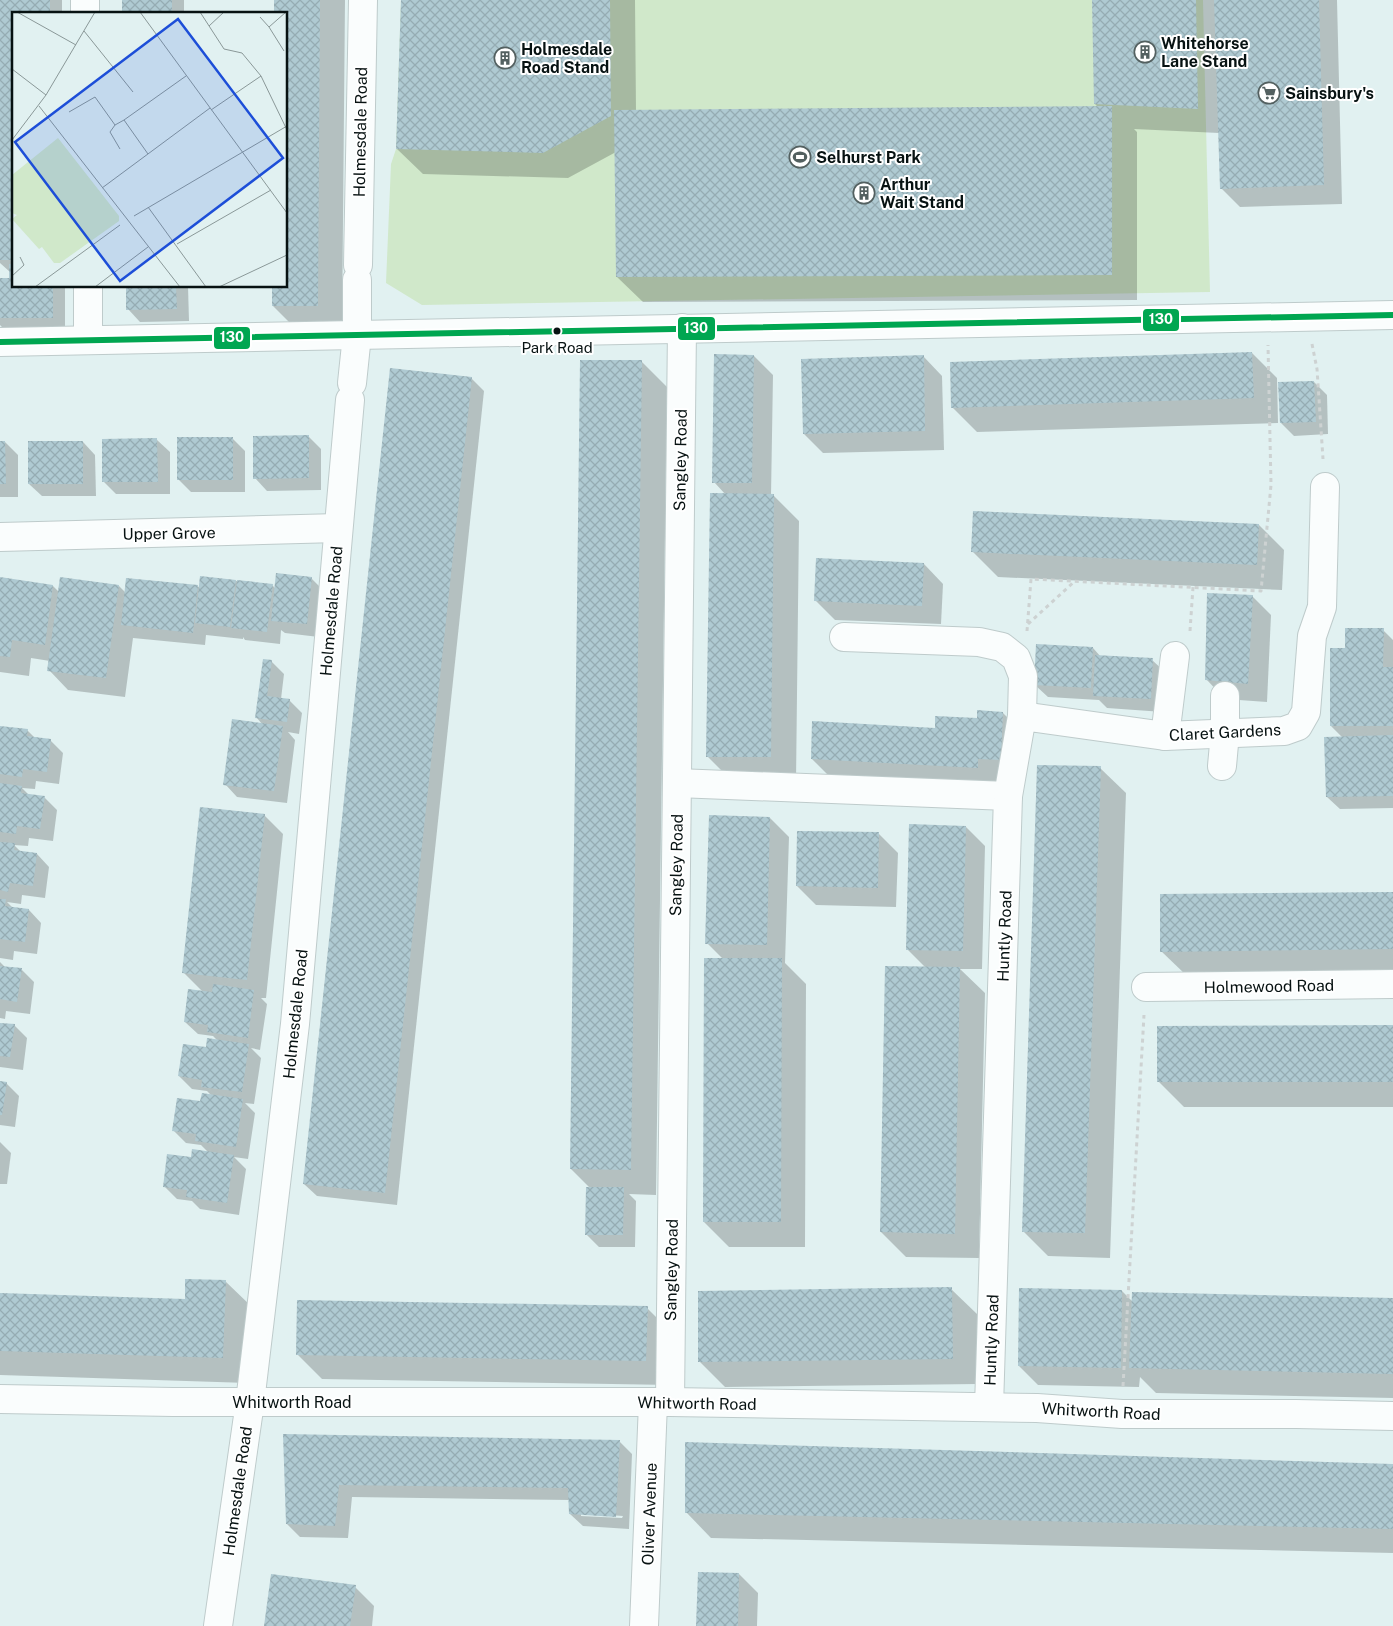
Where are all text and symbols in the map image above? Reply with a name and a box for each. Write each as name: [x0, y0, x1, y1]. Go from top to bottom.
inset map: [12, 12, 288, 288]
place label: Whitehorse Lane Stand: [1161, 34, 1249, 71]
place label: Holmesdale Road Stand: [521, 40, 612, 77]
building icon: Whitehorse Lane Stand: [1133, 40, 1157, 64]
building icon: Holmesdale Road Stand: [493, 46, 517, 70]
street label: Holmesdale Road: [350, 67, 371, 197]
supermarket icon: Sainsbury's: [1257, 81, 1281, 105]
place label: Sainsbury's: [1285, 84, 1374, 103]
sports icon: Selhurst Park: [788, 145, 812, 169]
place label: Selhurst Park: [816, 148, 921, 167]
place label: Arthur Wait Stand: [880, 175, 964, 212]
building icon: Arthur Wait Stand: [852, 181, 876, 205]
line badge: 130: [1142, 308, 1180, 332]
text: 130: [1149, 311, 1173, 327]
line badge: 130: [677, 316, 716, 341]
text: 130: [684, 320, 708, 336]
line badge: 130: [213, 326, 251, 350]
marker: Park Road: [552, 326, 562, 336]
text: 130: [220, 329, 244, 345]
place label: Park Road: [521, 339, 593, 356]
street label: Sangley Road: [670, 409, 691, 511]
street label: Upper Grove: [122, 523, 216, 544]
street label: Holmesdale Road: [316, 545, 347, 677]
street label: Claret Gardens: [1169, 720, 1282, 745]
street label: Sangley Road: [666, 814, 687, 916]
street label: Huntly Road: [993, 890, 1016, 982]
street label: Holmesdale Road: [279, 948, 312, 1080]
street label: Holmewood Road: [1204, 976, 1334, 997]
street label: Sangley Road: [661, 1219, 682, 1321]
street label: Huntly Road: [980, 1294, 1003, 1386]
street label: Whitworth Road: [232, 1393, 352, 1412]
street label: Whitworth Road: [637, 1393, 757, 1414]
street label: Whitworth Road: [1041, 1399, 1161, 1424]
street label: Holmesdale Road: [219, 1425, 256, 1557]
street label: Oliver Avenue: [638, 1462, 661, 1566]

